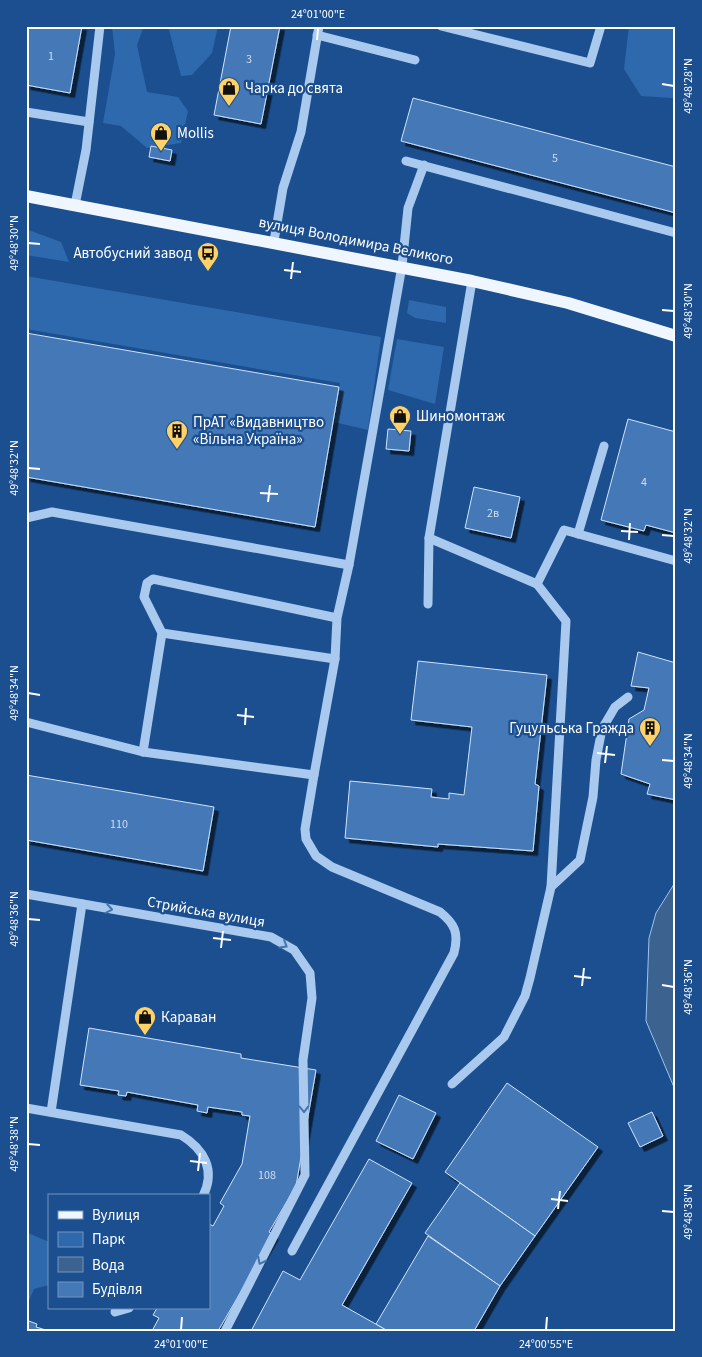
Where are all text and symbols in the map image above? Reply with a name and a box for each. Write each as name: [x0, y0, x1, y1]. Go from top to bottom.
text: 24°01'00"E: [291, 6, 345, 23]
house number: 1: [48, 48, 54, 65]
house number: 3: [246, 51, 252, 68]
text: 49°48'28"N: [680, 58, 697, 114]
shop icon: Чарка до свята: [217, 76, 241, 107]
place label: Чарка до свята: [245, 78, 343, 99]
shop icon: Mollis: [149, 121, 173, 152]
place label: Mollis: [177, 123, 214, 144]
house number: 5: [552, 150, 558, 167]
street label: вулиця Володимира Великого: [257, 212, 455, 270]
text: 49°48'30"N: [6, 215, 23, 271]
bus stop icon: Автобусний завод: [196, 241, 220, 272]
place label: Автобусний завод: [73, 243, 192, 264]
text: 49°48'30"N: [680, 283, 697, 339]
shop icon: Шиномонтаж: [388, 404, 412, 435]
place label: Шиномонтаж: [416, 406, 505, 427]
place label: ПрАТ «Видавництво «Вільна Україна»: [193, 412, 324, 450]
building icon: ПрАТ «Видавництво «Вільна Україна»: [165, 419, 189, 450]
text: 49°48'32"N: [6, 440, 23, 496]
house number: 4: [641, 474, 647, 491]
house number: 2в: [487, 505, 499, 522]
text: 49°48'32"N: [680, 508, 697, 564]
text: 49°48'34"N: [6, 665, 23, 721]
building icon: Гуцульська Гражда: [638, 716, 662, 747]
place label: Гуцульська Гражда: [509, 718, 634, 739]
text: 49°48'34"N: [680, 733, 697, 789]
house number: 110: [110, 816, 128, 833]
text: 49°48'36"N: [6, 891, 23, 947]
street label: Стрийська вулиця: [145, 891, 267, 933]
one-way arrow: [104, 903, 113, 913]
one-way arrow: [279, 938, 288, 948]
text: 49°48'36"N: [680, 959, 697, 1015]
shop icon: Караван: [133, 1005, 157, 1036]
place label: Караван: [161, 1007, 217, 1028]
one-way arrow: [299, 1106, 309, 1113]
text: 49°48'38"N: [6, 1116, 23, 1172]
house number: 108: [258, 1167, 276, 1184]
text: 49°48'38"N: [680, 1184, 697, 1240]
legend: [48, 1194, 210, 1310]
text: Вулиця: [92, 1205, 140, 1226]
text: Парк: [92, 1229, 126, 1250]
text: Вода: [92, 1255, 125, 1276]
one-way arrow: [257, 1255, 267, 1264]
text: Будівля: [92, 1279, 142, 1300]
text: 24°01'00"E: [154, 1336, 208, 1353]
text: 24°00'55"E: [519, 1336, 573, 1353]

